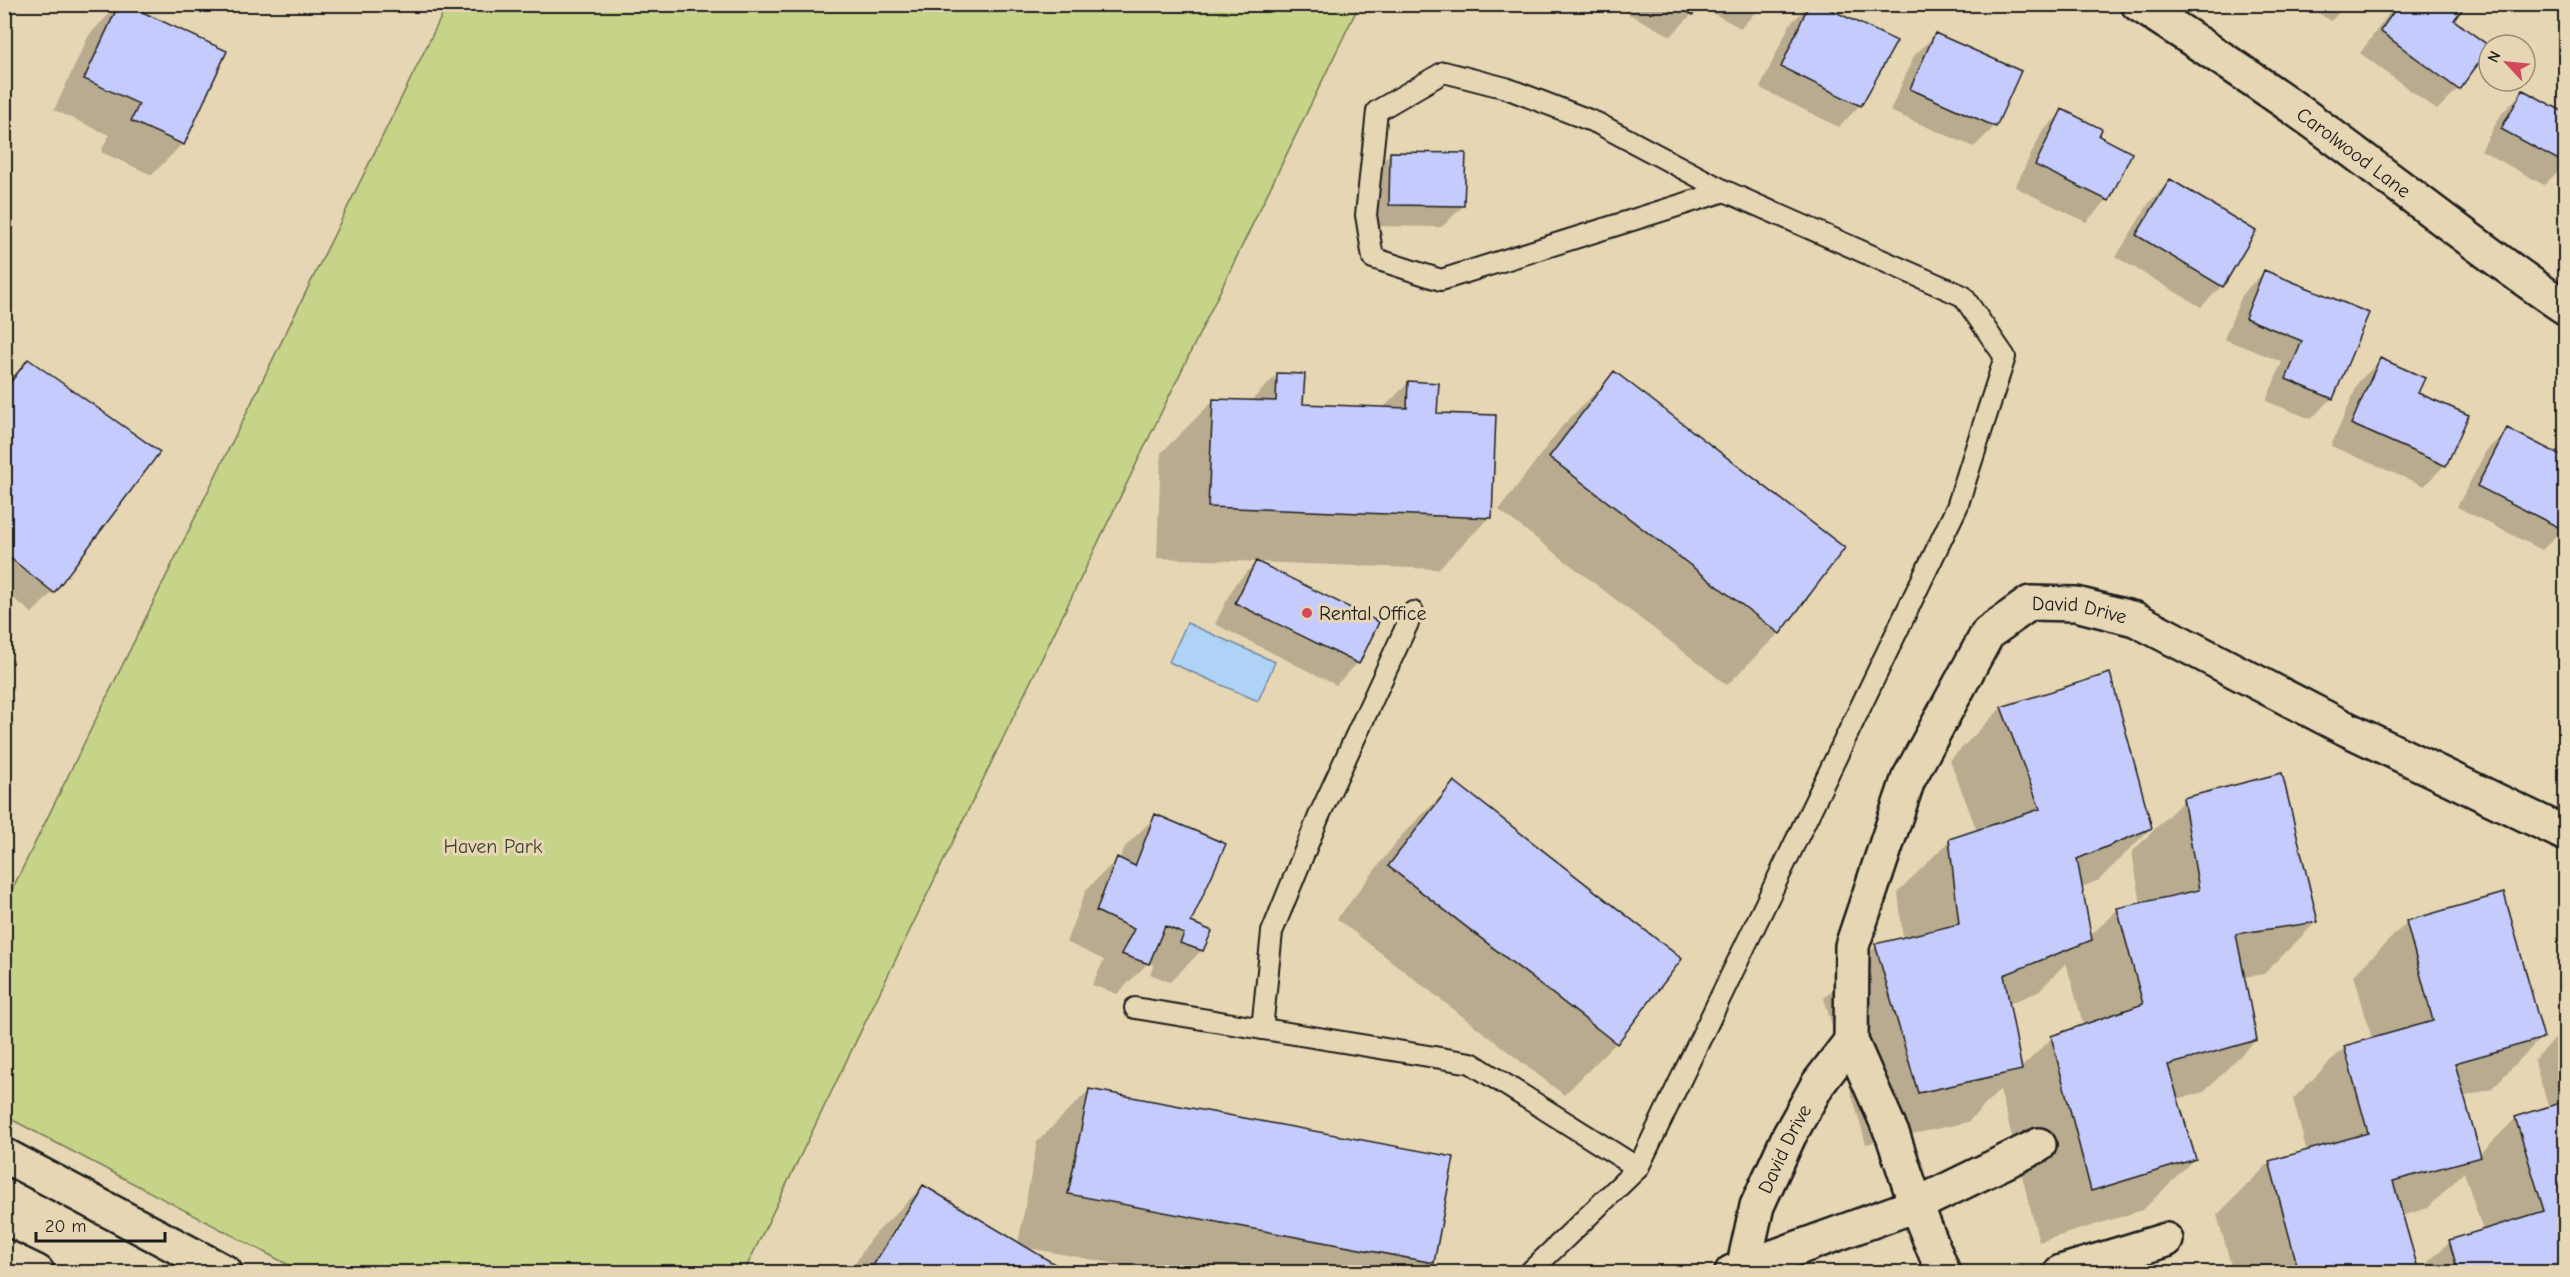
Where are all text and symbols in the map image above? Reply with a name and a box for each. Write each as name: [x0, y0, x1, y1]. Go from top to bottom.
north arrow: [2477, 33, 2537, 93]
text: N: [2484, 48, 2505, 65]
street label: Carolwood Lane: [2292, 103, 2415, 203]
street label: David Drive: [2032, 592, 2129, 628]
place label: Rental Office: [1319, 602, 1427, 625]
marker: Rental Office: [1300, 606, 1314, 620]
park label: Haven Park: [444, 835, 543, 858]
street label: David Drive: [1753, 1100, 1816, 1197]
scale bar: [36, 1205, 165, 1243]
text: 20 m: [45, 1216, 86, 1237]

